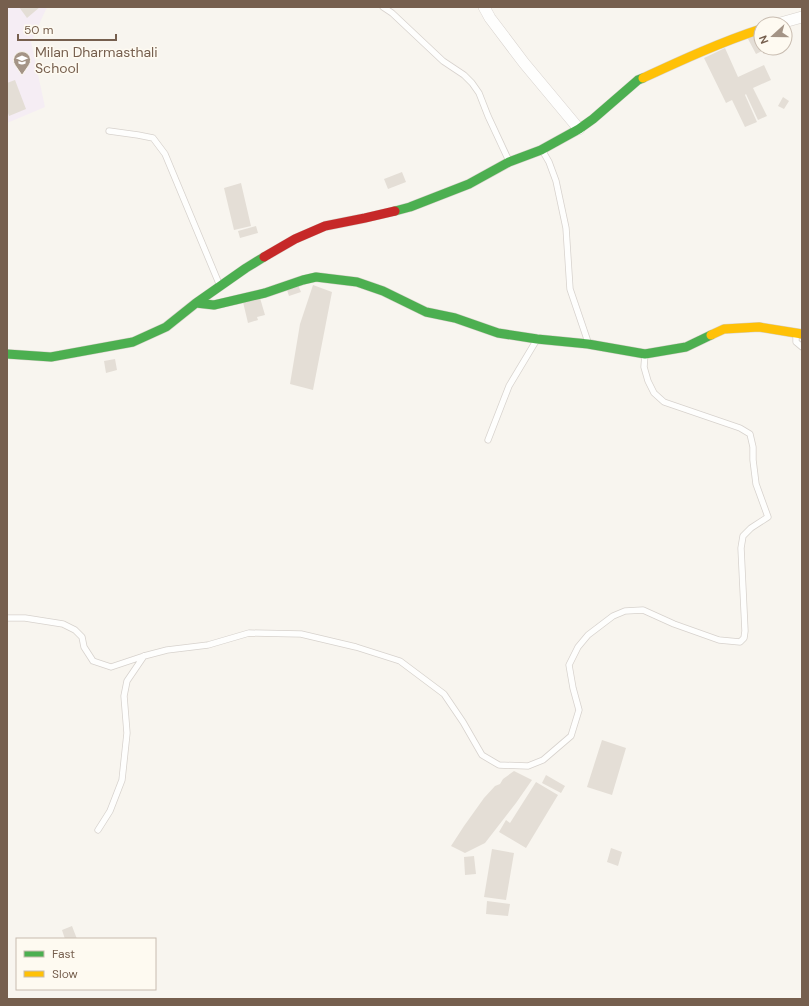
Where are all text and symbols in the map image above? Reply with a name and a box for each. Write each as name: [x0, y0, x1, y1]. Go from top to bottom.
scale bar: [18, 16, 116, 42]
north arrow: [753, 16, 793, 56]
text: 50 m: [24, 22, 53, 38]
text: N: [756, 33, 772, 46]
place label: Milan Dharmasthali School: [35, 43, 158, 77]
school or university icon: Milan Dharmasthali School: [12, 50, 32, 75]
legend: [16, 938, 156, 990]
text: Fast: [52, 946, 75, 962]
text: Slow: [52, 966, 78, 982]

